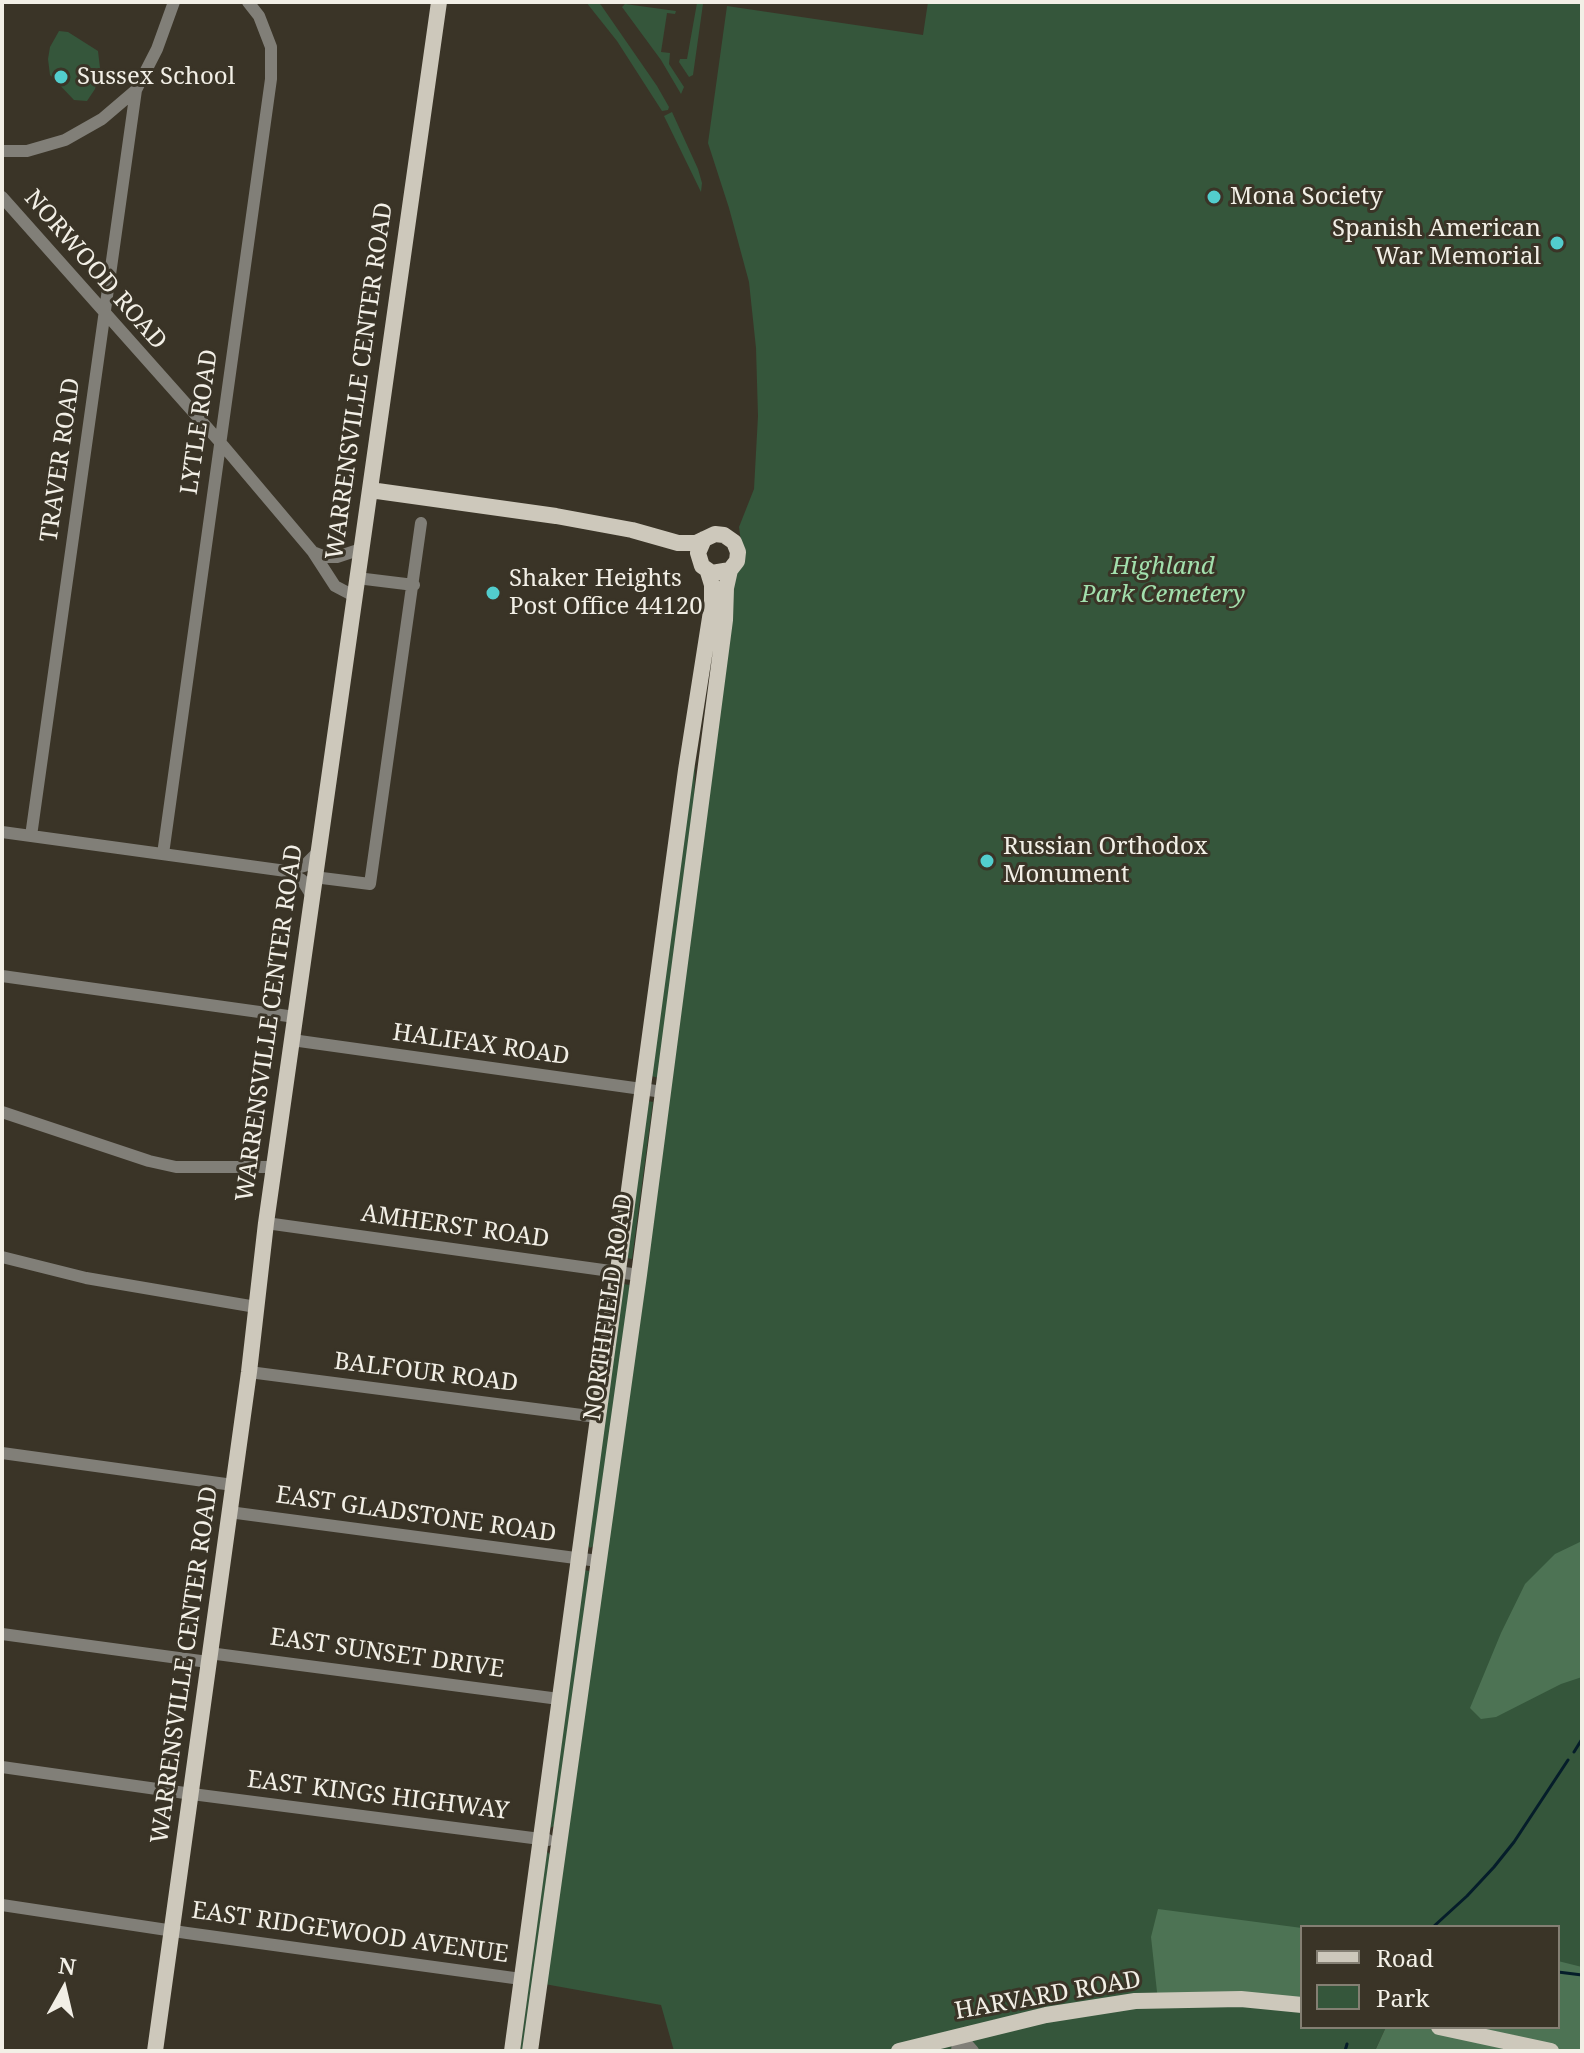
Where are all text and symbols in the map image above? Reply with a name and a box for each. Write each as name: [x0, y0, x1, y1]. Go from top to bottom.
place label: Sussex School: [77, 63, 235, 91]
marker: Sussex School: [52, 68, 70, 86]
place label: Mona Society: [1230, 183, 1383, 211]
street label: NORWOOD ROAD: [18, 184, 172, 356]
marker: Mona Society: [1205, 188, 1223, 206]
street label: WARRENSVILLE CENTER ROAD: [321, 201, 399, 561]
place label: Spanish American War Memorial: [1332, 215, 1541, 271]
marker: Spanish American War Memorial: [1548, 234, 1566, 252]
street label: LYTLE ROAD: [176, 348, 224, 496]
street label: TRAVER ROAD: [35, 376, 87, 544]
park label: Highland Park Cemetery: [1081, 553, 1245, 609]
place label: Shaker Heights Post Office 44120: [509, 565, 703, 621]
marker: Shaker Heights Post Office 44120: [484, 584, 502, 602]
place label: Russian Orthodox Monument: [1003, 833, 1208, 889]
street label: WARRENSVILLE CENTER ROAD: [231, 843, 309, 1203]
marker: Russian Orthodox Monument: [978, 852, 996, 870]
street label: HALIFAX ROAD: [391, 1018, 571, 1072]
street label: NORTHFIELD ROAD: [579, 1192, 639, 1422]
street label: AMHERST ROAD: [359, 1200, 551, 1254]
street label: BALFOUR ROAD: [332, 1347, 520, 1399]
street label: EAST GLADSTONE ROAD: [274, 1481, 558, 1549]
street label: WARRENSVILLE CENTER ROAD: [146, 1485, 224, 1845]
street label: EAST SUNSET DRIVE: [268, 1623, 506, 1685]
street label: EAST KINGS HIGHWAY: [246, 1766, 510, 1826]
street label: EAST RIDGEWOOD AVENUE: [190, 1897, 510, 1969]
legend: [1300, 1925, 1560, 2029]
text: Road: [1376, 1941, 1434, 1974]
north arrow: [24, 1949, 104, 2029]
text: N: [57, 1949, 78, 1981]
street label: HARVARD ROAD: [953, 1965, 1143, 2027]
text: Park: [1376, 1981, 1429, 2014]

